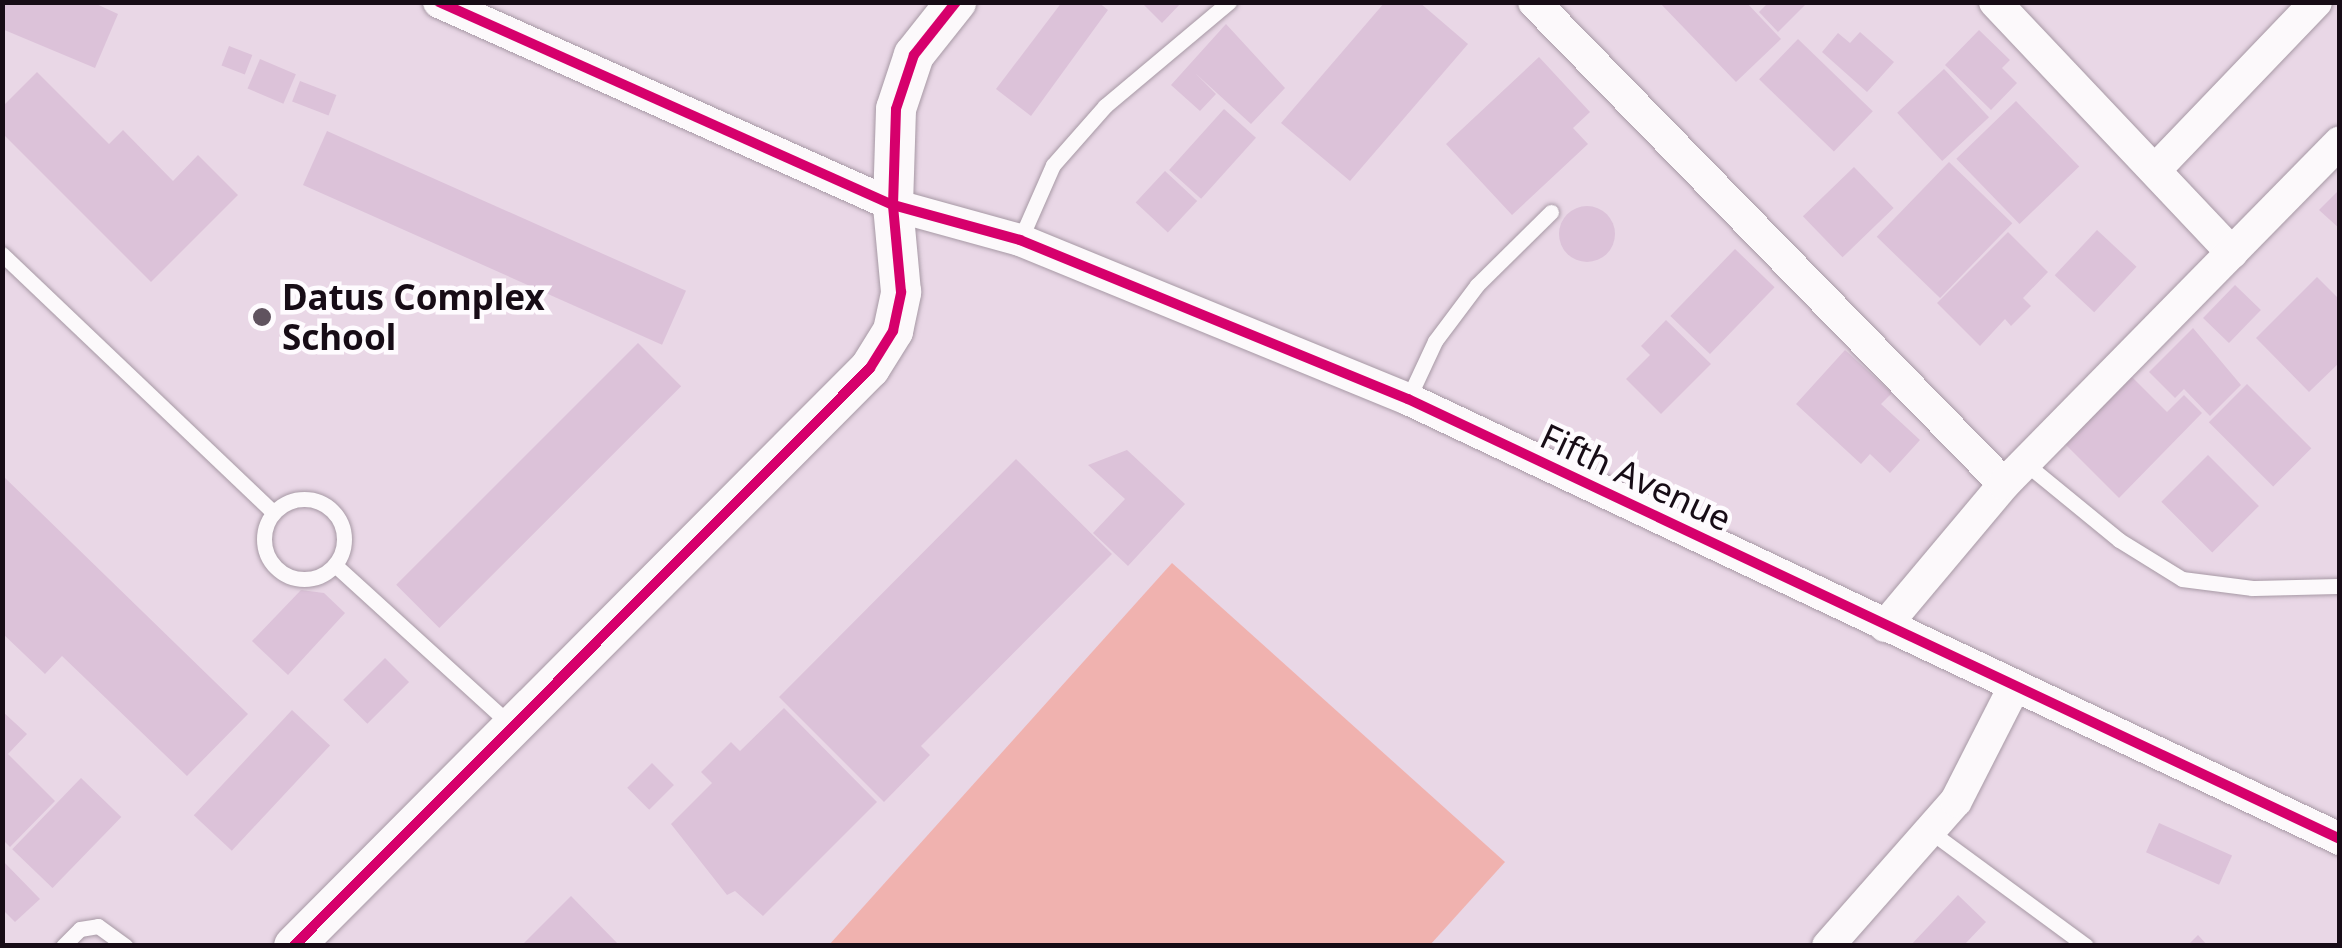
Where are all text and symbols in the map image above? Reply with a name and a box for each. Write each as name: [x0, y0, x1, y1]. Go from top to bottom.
place label: Datus Complex School: [282, 276, 545, 358]
marker: Datus Complex School: [251, 306, 273, 328]
street label: Fifth Avenue: [1534, 415, 1738, 539]

